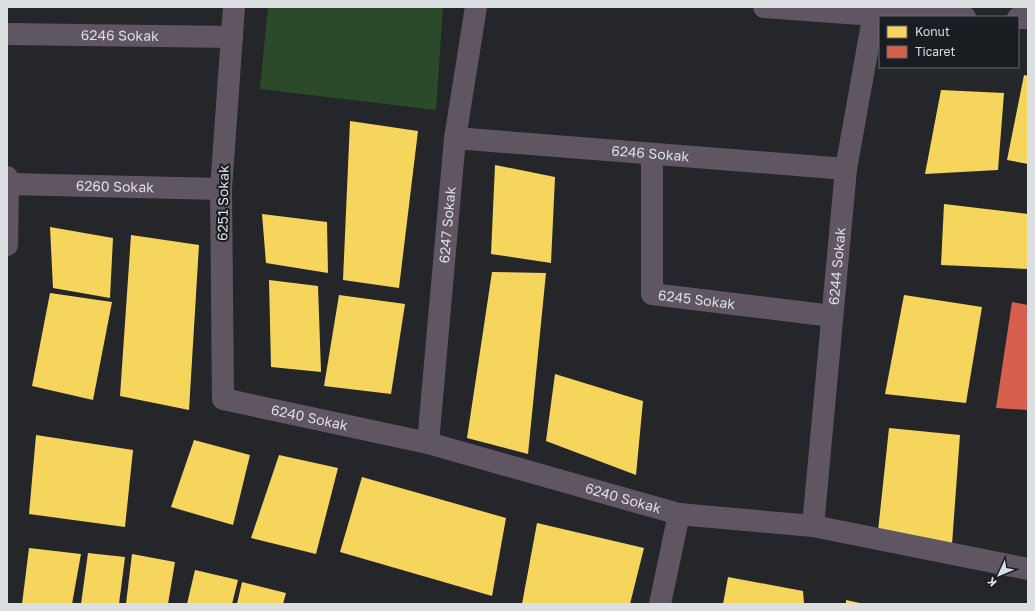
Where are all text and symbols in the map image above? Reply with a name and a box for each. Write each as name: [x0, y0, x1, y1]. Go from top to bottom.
legend: [879, 16, 1019, 68]
text: Konut: [915, 24, 950, 39]
street label: 6246 Sokak: [81, 26, 159, 44]
text: Ticaret: [915, 44, 955, 59]
street label: 6246 Sokak: [611, 141, 690, 165]
street label: 6251 Sokak: [213, 165, 232, 241]
street label: 6260 Sokak: [76, 177, 154, 195]
street label: 6247 Sokak: [435, 186, 459, 264]
street label: 6244 Sokak: [824, 226, 849, 306]
street label: 6245 Sokak: [657, 286, 736, 312]
street label: 6240 Sokak: [270, 401, 350, 434]
street label: 6240 Sokak: [583, 479, 663, 517]
north arrow: [979, 555, 1019, 595]
text: K: [984, 575, 999, 590]

